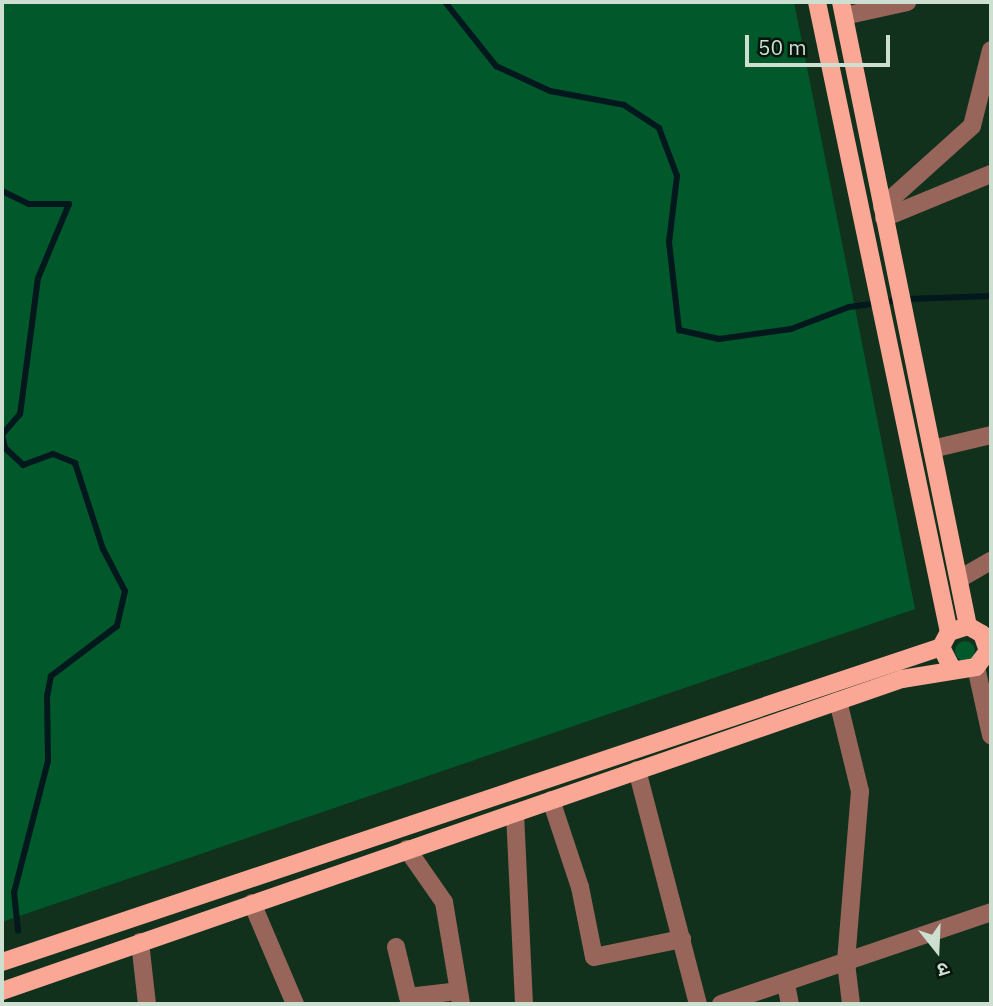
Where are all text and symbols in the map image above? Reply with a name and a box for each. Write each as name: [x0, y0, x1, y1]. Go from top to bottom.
scale bar: [748, 21, 893, 65]
text: 50 m: [758, 33, 807, 61]
north arrow: [902, 915, 972, 985]
text: उ: [934, 957, 952, 983]

